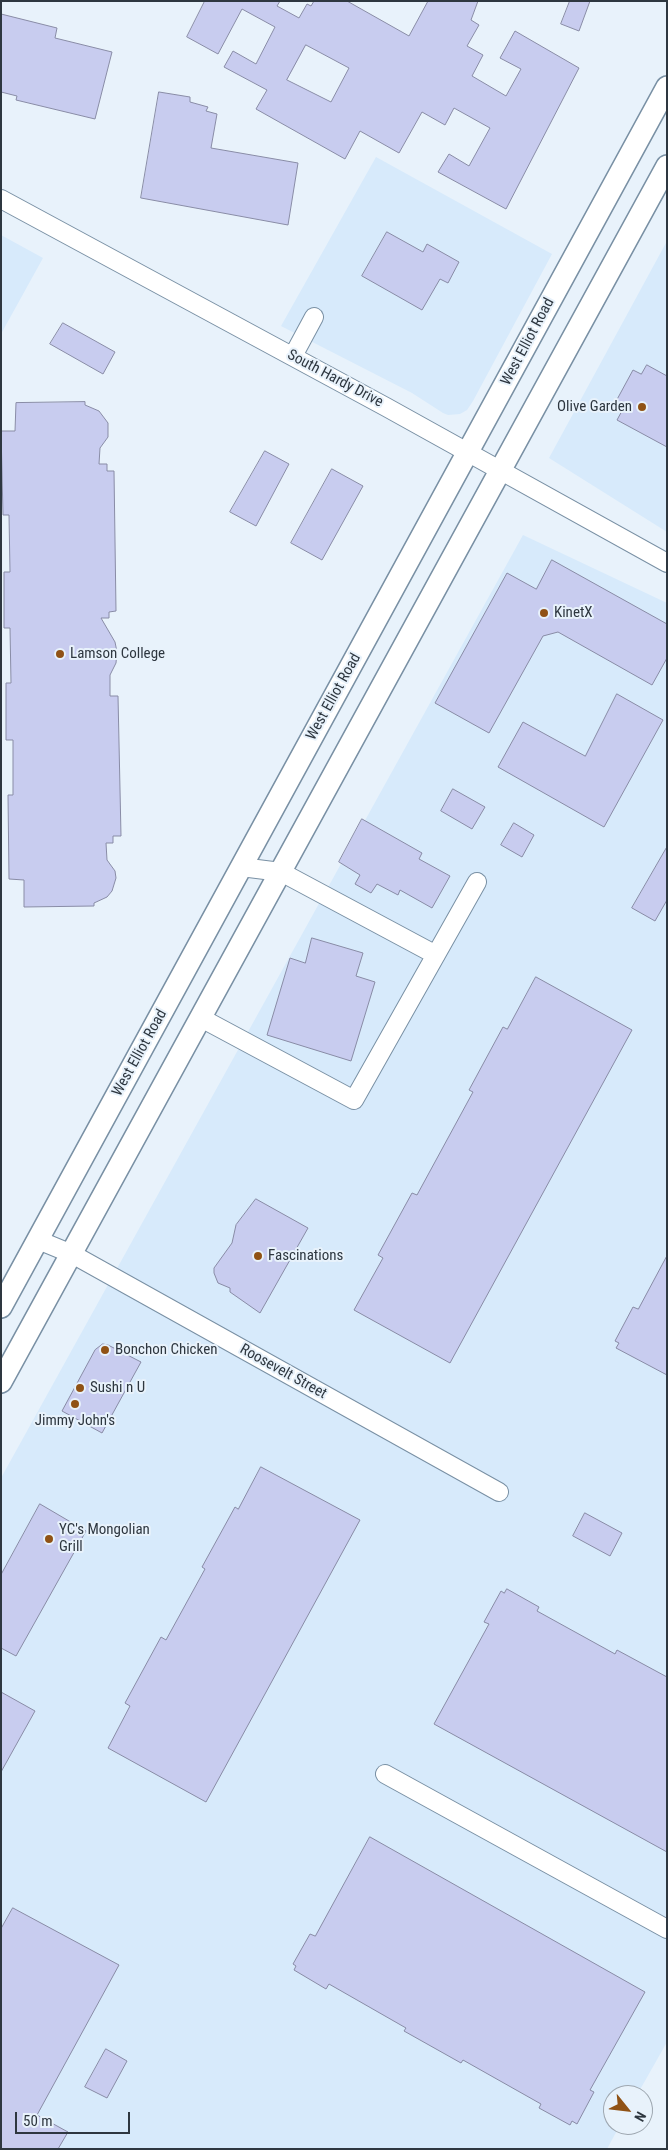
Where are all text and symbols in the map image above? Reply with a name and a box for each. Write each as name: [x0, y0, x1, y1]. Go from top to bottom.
street label: West Elliot Road: [497, 295, 559, 389]
street label: South Hardy Drive: [284, 346, 386, 412]
place label: Olive Garden: [557, 398, 632, 416]
marker: Olive Garden: [636, 401, 648, 413]
place label: KinetX: [554, 604, 593, 622]
marker: KinetX: [538, 607, 550, 619]
place label: Lamson College: [70, 645, 165, 663]
marker: Lamson College: [54, 648, 66, 660]
street label: West Elliot Road: [303, 651, 365, 743]
street label: West Elliot Road: [109, 1007, 171, 1099]
place label: Fascinations: [268, 1247, 343, 1265]
marker: Fascinations: [252, 1250, 264, 1262]
place label: Bonchon Chicken: [115, 1341, 217, 1359]
street label: Roosevelt Street: [236, 1341, 330, 1403]
marker: Bonchon Chicken: [99, 1344, 111, 1356]
place label: Sushi n U: [90, 1379, 145, 1397]
marker: Sushi n U: [74, 1382, 86, 1394]
marker: Jimmy John's: [69, 1398, 81, 1410]
place label: Jimmy John's: [35, 1412, 115, 1430]
place label: YC's Mongolian Grill: [59, 1521, 150, 1556]
marker: YC's Mongolian Grill: [43, 1533, 55, 1545]
north arrow: [603, 2085, 653, 2135]
scale bar: [18, 2102, 132, 2134]
text: N: [631, 2109, 649, 2124]
text: 50 m: [23, 2112, 53, 2130]

